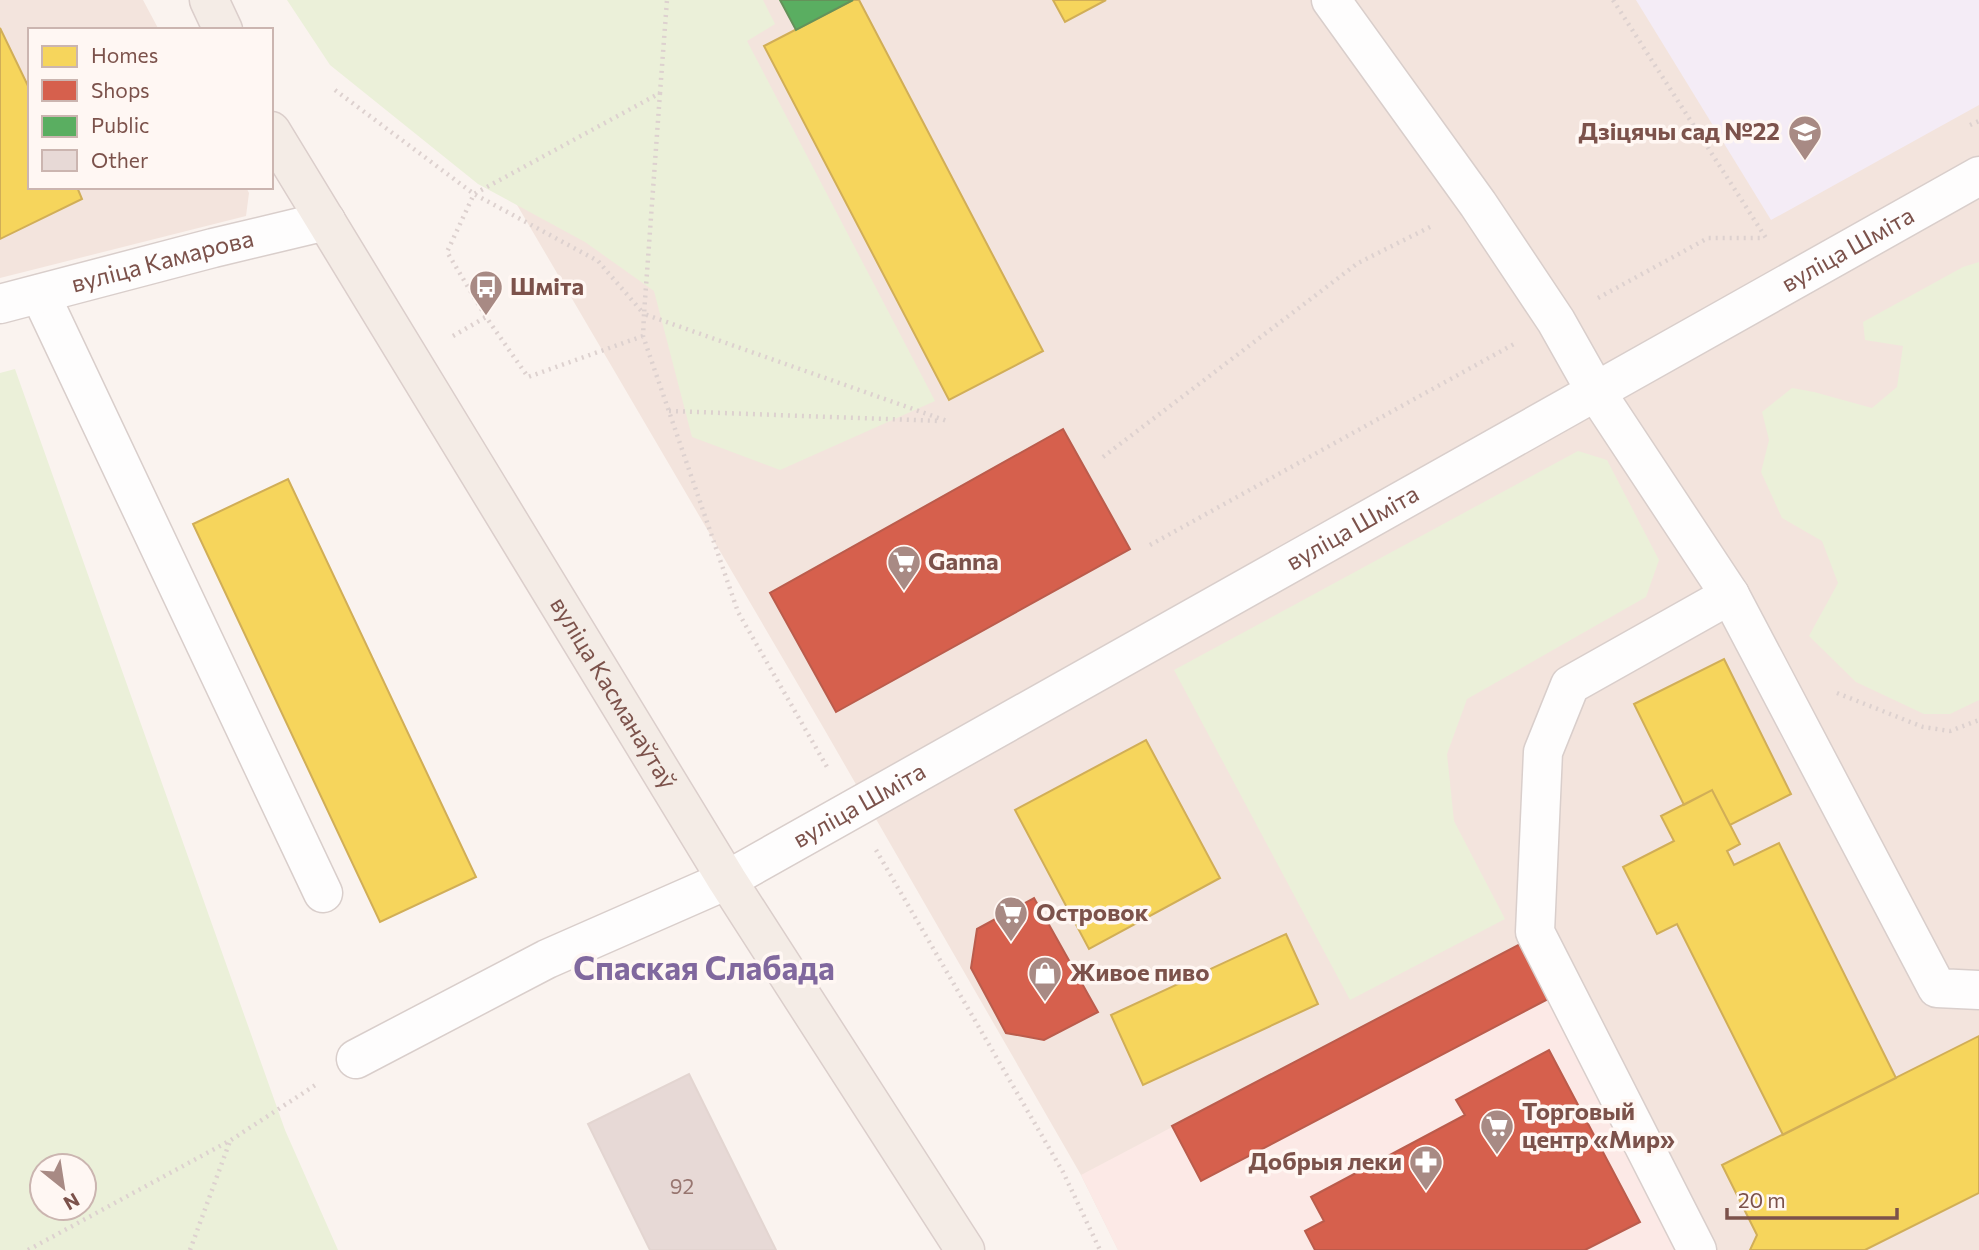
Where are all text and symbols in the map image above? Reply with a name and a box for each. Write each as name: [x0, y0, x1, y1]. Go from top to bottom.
legend: [28, 28, 273, 189]
text: Homes: [91, 42, 158, 67]
text: Shops: [91, 77, 150, 102]
text: Public: [91, 112, 149, 137]
school or university icon: Дзіцячы сад №22: [1786, 113, 1824, 162]
place label: Дзіцячы сад №22: [1579, 116, 1780, 145]
text: Other: [91, 147, 148, 172]
street label: вуліца Шміта: [1776, 200, 1918, 297]
street label: вуліца Камарова: [68, 223, 256, 298]
bus stop icon: Шміта: [467, 268, 505, 317]
place label: Шміта: [510, 271, 584, 300]
street label: вуліца Шміта: [1281, 478, 1423, 576]
supermarket icon: Ganna: [885, 543, 923, 592]
place label: Ganna: [928, 546, 999, 575]
street label: вуліца Касманаўтаў: [545, 591, 684, 794]
street label: вуліца Шміта: [787, 755, 930, 853]
supermarket icon: Островок: [992, 894, 1030, 943]
place label: Островок: [1036, 897, 1149, 926]
district label: Спаская Слабада: [573, 947, 835, 987]
shop icon: Живое пиво: [1026, 954, 1064, 1003]
place label: Живое пиво: [1070, 957, 1210, 986]
place label: Торговый центр «Мир»: [1522, 1096, 1675, 1153]
supermarket icon: Торговый центр «Мир»: [1478, 1107, 1516, 1156]
pharmacy icon: Добрыя леки: [1407, 1143, 1445, 1192]
place label: Добрыя леки: [1249, 1146, 1402, 1175]
north arrow: [28, 1152, 98, 1222]
house number: 92: [670, 1173, 694, 1198]
scale bar: [1727, 1176, 1897, 1220]
text: 20 m: [1738, 1187, 1786, 1212]
text: N: [60, 1189, 84, 1216]

